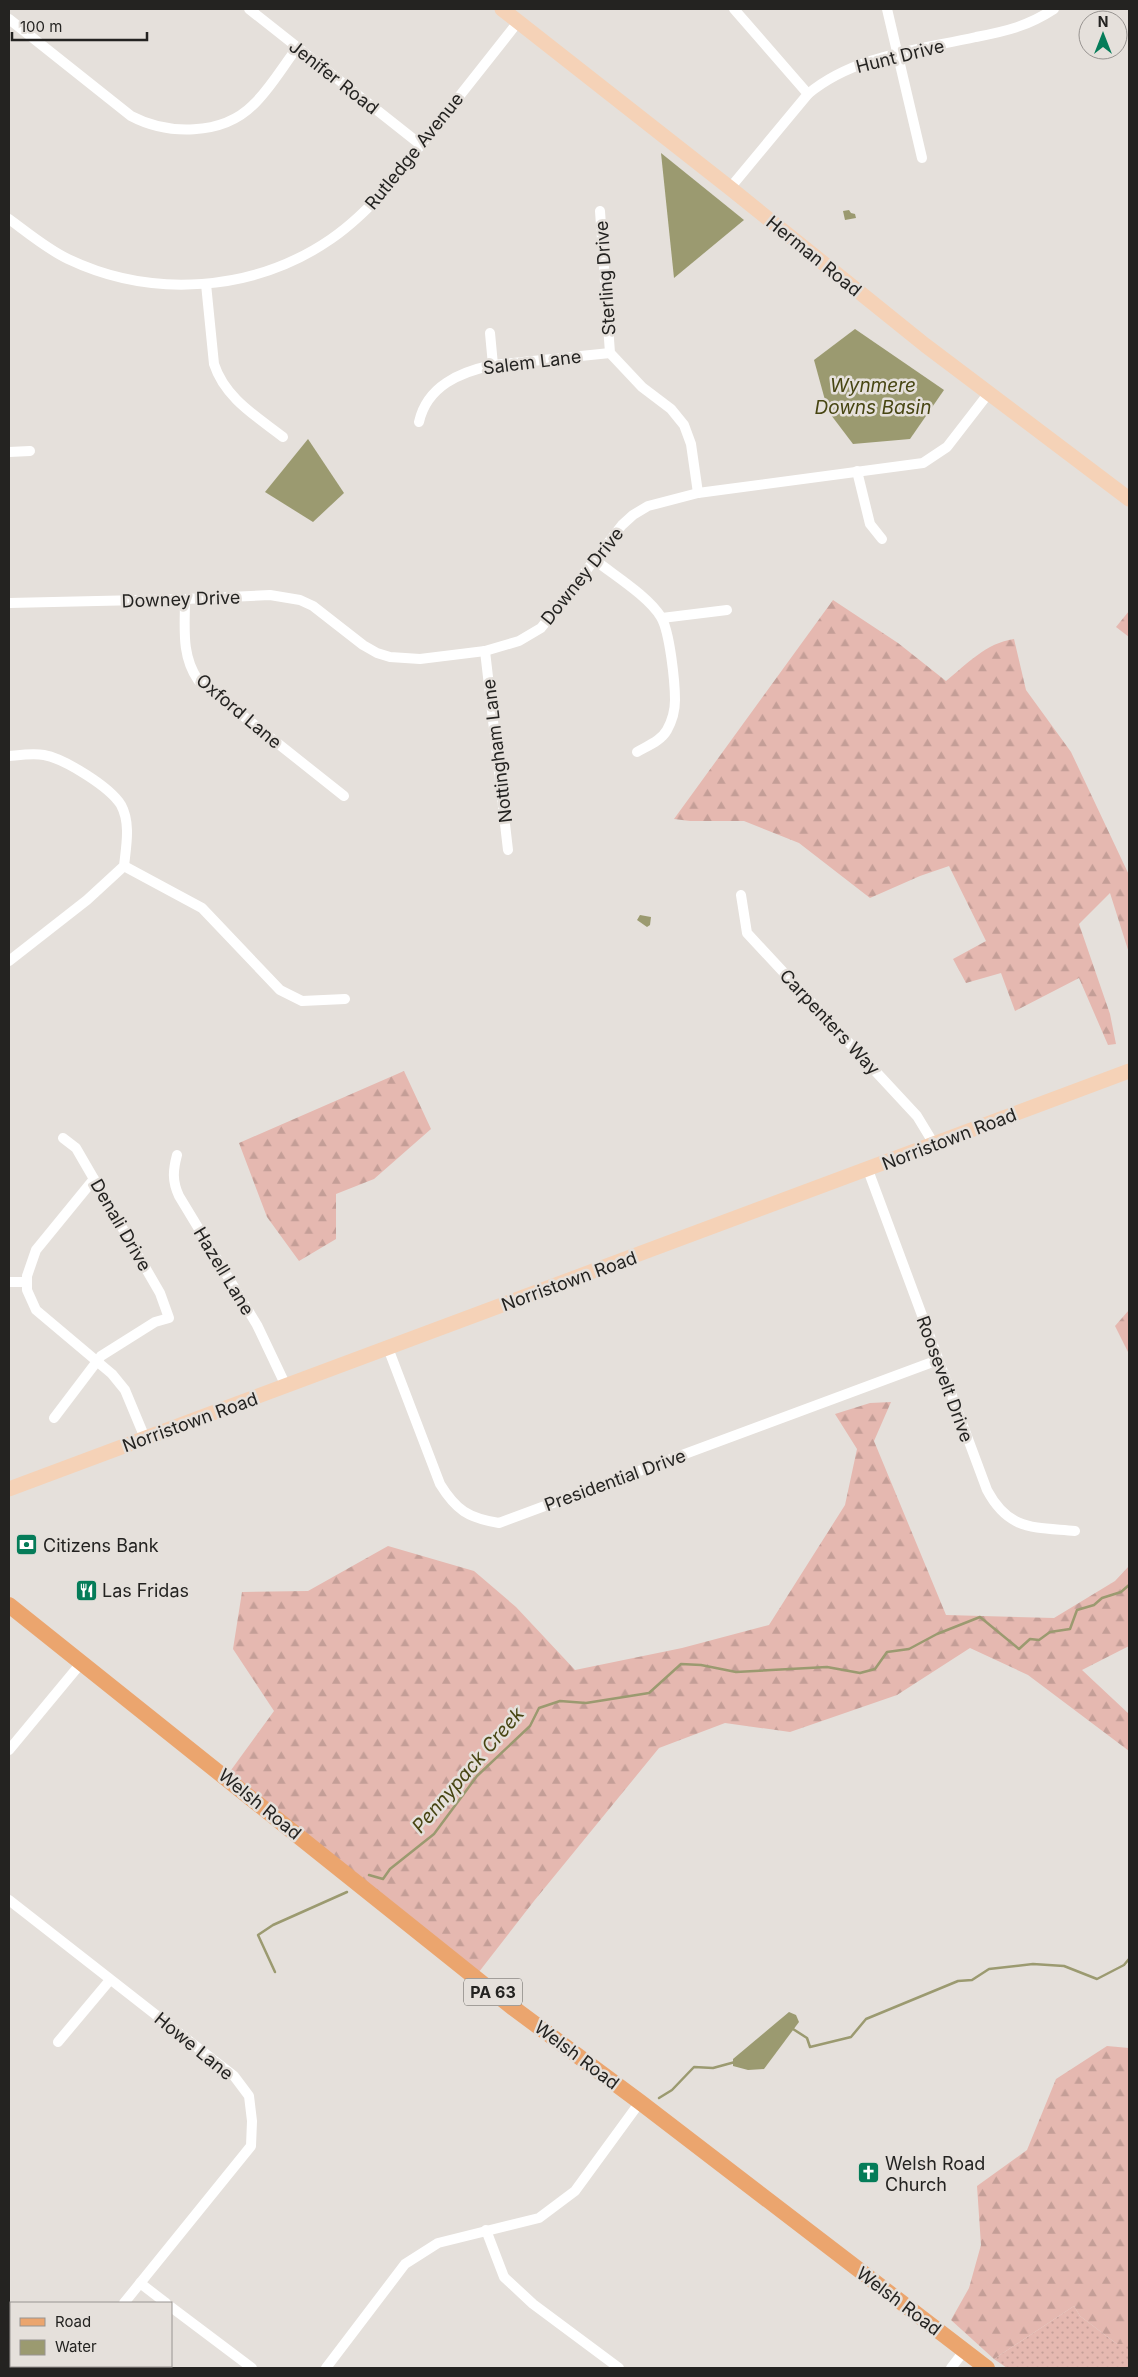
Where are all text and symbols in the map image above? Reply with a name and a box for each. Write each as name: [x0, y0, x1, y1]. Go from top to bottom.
scale bar: [12, 10, 148, 42]
north arrow: [1078, 10, 1128, 60]
text: N: [1098, 13, 1108, 30]
text: 100 m: [20, 17, 62, 36]
street label: Hunt Drive: [854, 35, 946, 77]
street label: Jenifer Road: [285, 36, 383, 118]
street label: Rutledge Avenue: [361, 89, 467, 213]
street label: Herman Road: [762, 211, 866, 301]
street label: Sterling Drive: [591, 220, 619, 336]
street label: Salem Lane: [482, 346, 582, 378]
water label: Wynmere Downs Basin: [815, 374, 931, 419]
street label: Downey Drive: [536, 523, 628, 629]
street label: Downey Drive: [121, 586, 241, 612]
street label: Oxford Lane: [192, 669, 286, 753]
street label: Nottingham Lane: [478, 678, 516, 824]
street label: Carpenters Way: [776, 965, 884, 1079]
street label: Norristown Road: [879, 1104, 1019, 1174]
street label: Denali Drive: [86, 1175, 156, 1275]
street label: Hazell Lane: [190, 1223, 258, 1319]
street label: Norristown Road: [499, 1247, 639, 1315]
street label: Roosevelt Drive: [912, 1313, 978, 1445]
street label: Norristown Road: [120, 1388, 260, 1456]
street label: Presidential Drive: [541, 1445, 689, 1515]
bank icon: Citizens Bank: [15, 1533, 39, 1557]
place label: Citizens Bank: [43, 1535, 159, 1556]
restaurant icon: Las Fridas: [74, 1578, 98, 1602]
place label: Las Fridas: [102, 1580, 189, 1601]
water label: Pennypack Creek: [407, 1702, 529, 1837]
street label: Welsh Road: [214, 1764, 306, 1844]
road number: PA 63: [464, 1978, 522, 2005]
street label: Howe Lane: [150, 2008, 238, 2084]
street label: Welsh Road: [531, 2016, 623, 2094]
place label: Welsh Road Church: [885, 2153, 985, 2195]
church icon: Welsh Road Church: [857, 2161, 881, 2185]
street label: Welsh Road: [853, 2262, 945, 2340]
legend: [10, 2302, 172, 2367]
text: Road: [55, 2312, 91, 2331]
text: Water: [55, 2337, 97, 2356]

